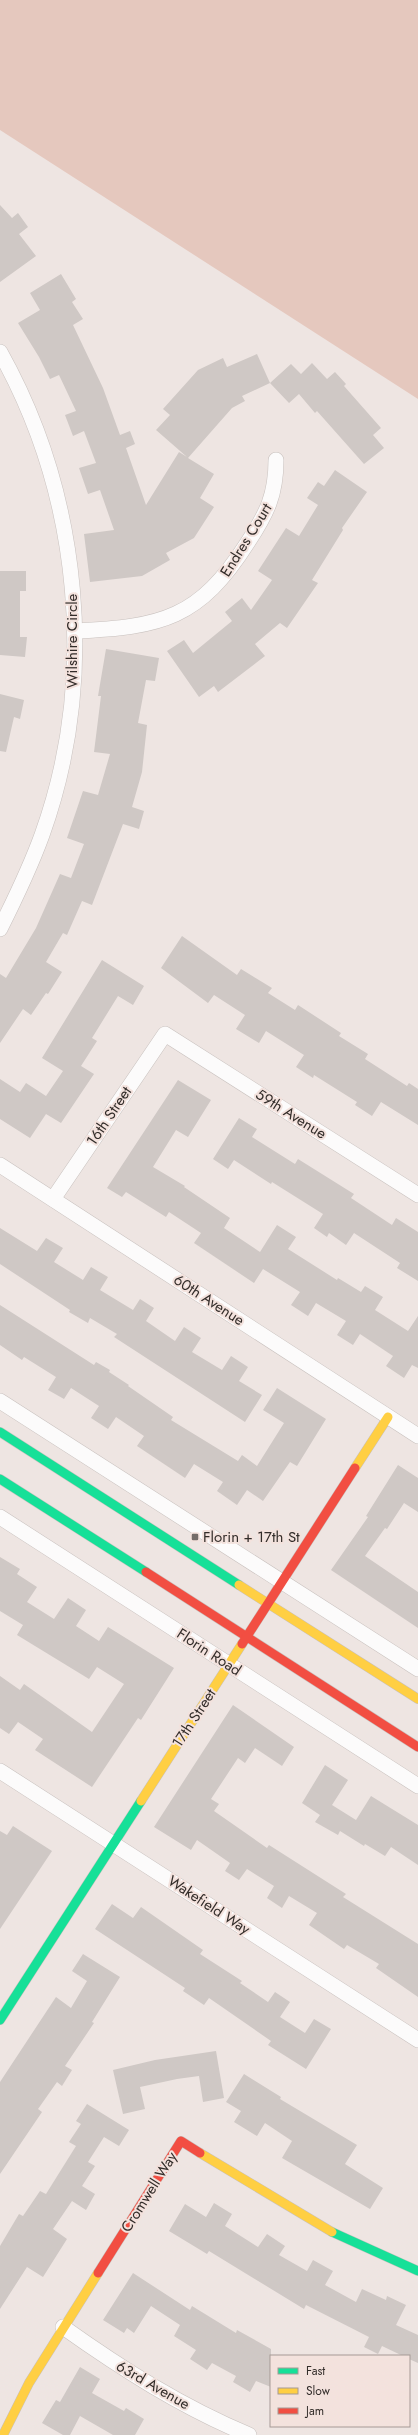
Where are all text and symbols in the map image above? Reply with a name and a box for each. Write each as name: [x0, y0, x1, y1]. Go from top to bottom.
street label: Endres Court: [215, 499, 278, 581]
street label: Wilshire Circle: [61, 593, 83, 688]
street label: 16th Street: [81, 1082, 137, 1150]
street label: 59th Avenue: [251, 1084, 331, 1145]
street label: 60th Avenue: [169, 1269, 249, 1331]
place label: Florin + 17th St: [203, 1526, 300, 1548]
marker: Florin + 17th St: [190, 1532, 200, 1542]
street label: Florin Road: [172, 1623, 246, 1681]
street label: 17th Street: [167, 1684, 222, 1752]
street label: Wakefield Way: [164, 1870, 255, 1940]
street label: Cromwell Way: [116, 2147, 183, 2237]
street label: 63rd Avenue: [112, 2355, 194, 2415]
legend: [270, 2355, 410, 2427]
text: Fast: [306, 2362, 325, 2380]
text: Slow: [306, 2382, 331, 2400]
text: Jam: [304, 2402, 324, 2420]

